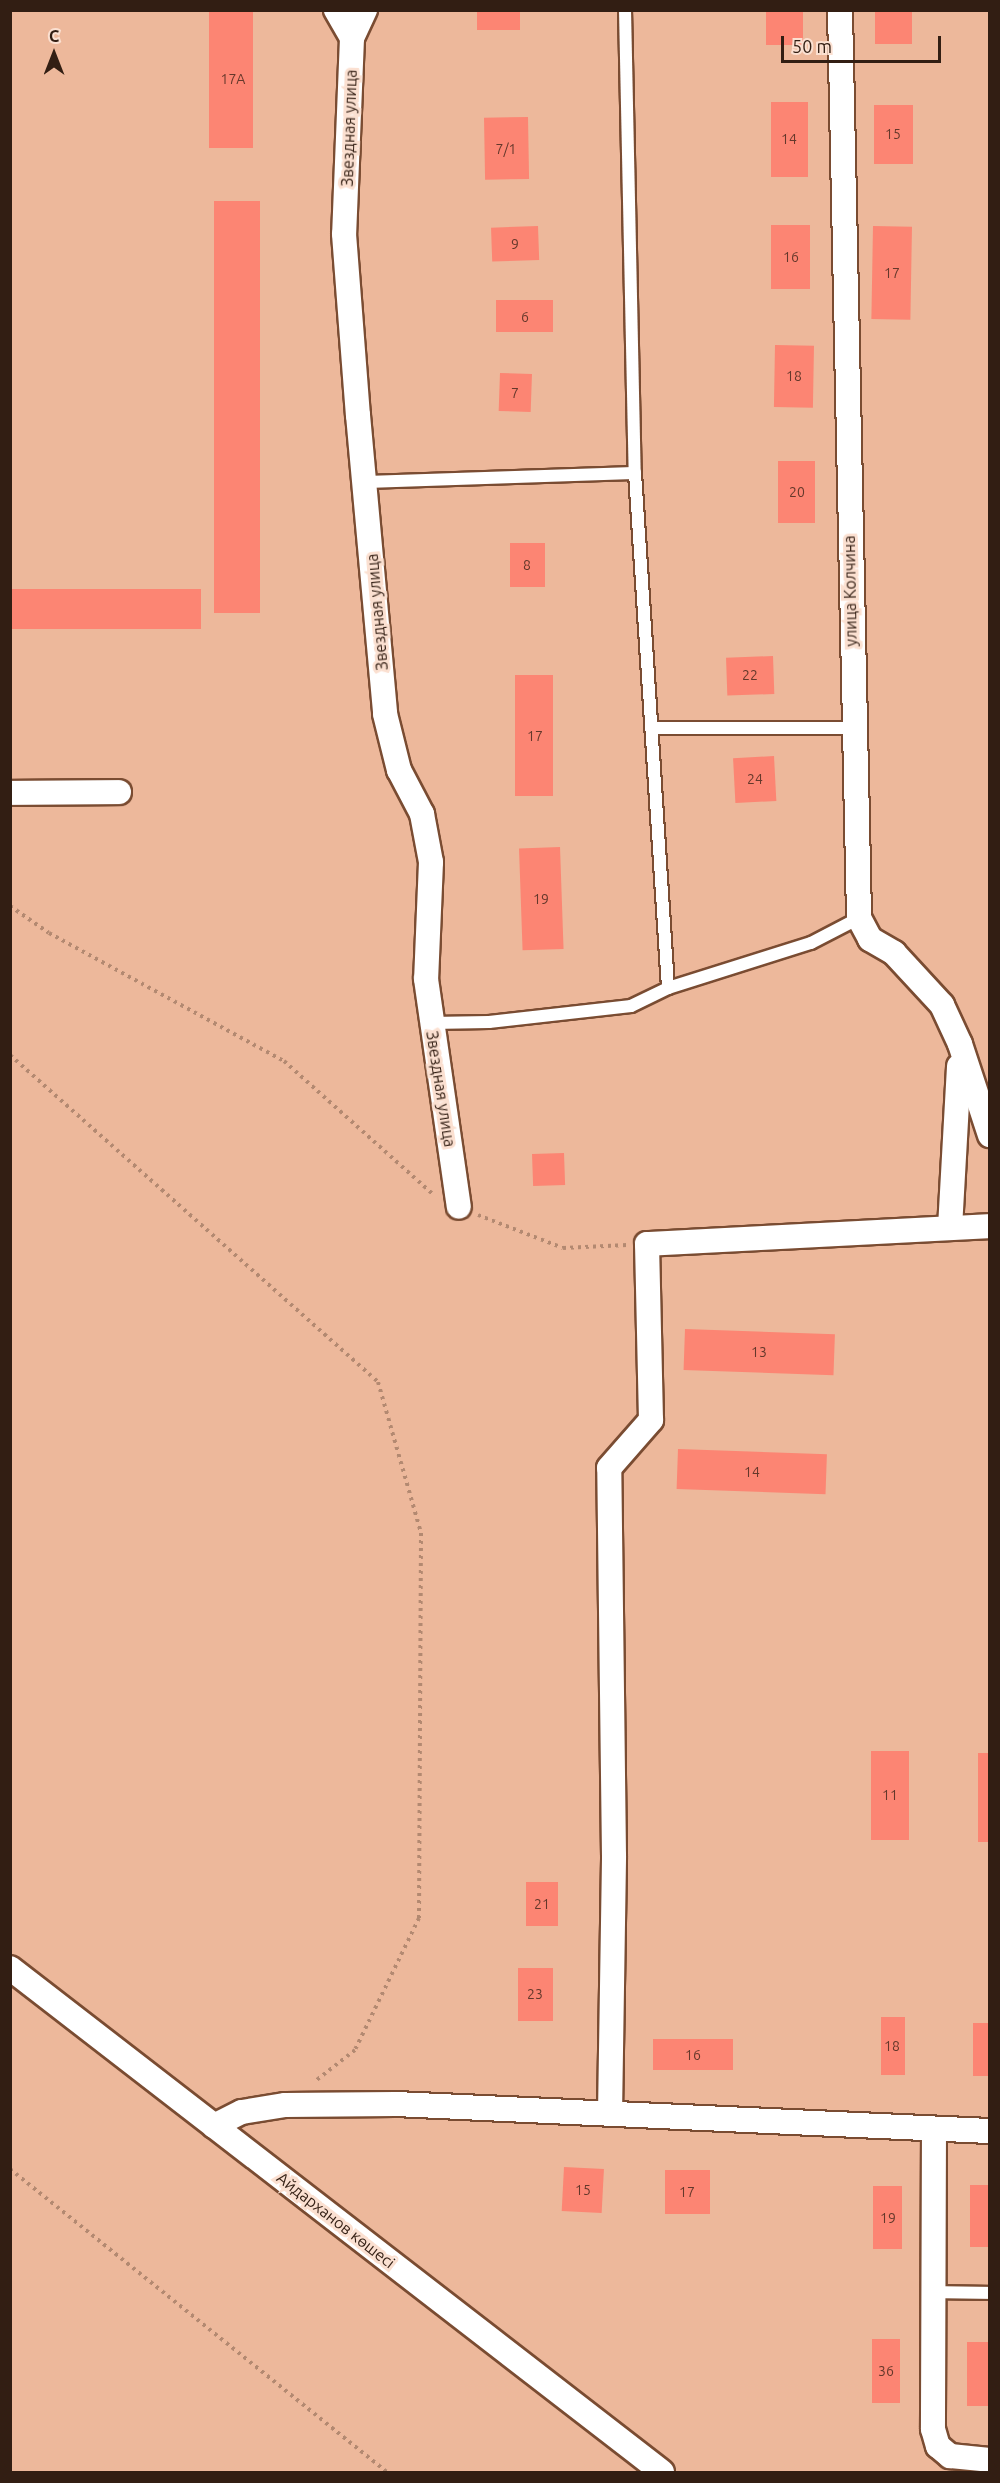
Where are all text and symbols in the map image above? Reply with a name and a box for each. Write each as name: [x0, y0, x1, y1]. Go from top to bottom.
north arrow: [24, 24, 84, 84]
scale bar: [784, 24, 944, 62]
text: С: [49, 27, 59, 45]
text: 50 m: [792, 36, 832, 56]
street label: Звездная улица: [337, 69, 361, 187]
house number: 17А: [221, 71, 245, 87]
house number: 15: [885, 126, 901, 142]
house number: 14: [781, 131, 797, 147]
house number: 7/1: [496, 141, 516, 157]
house number: 9: [511, 236, 519, 252]
house number: 16: [783, 249, 799, 265]
house number: 17: [884, 265, 900, 281]
house number: 6: [521, 309, 529, 325]
house number: 18: [786, 368, 802, 384]
house number: 7: [511, 385, 519, 401]
house number: 20: [789, 484, 805, 500]
street label: улица Колчина: [839, 535, 861, 647]
street label: Звездная улица: [362, 553, 392, 671]
house number: 8: [523, 557, 531, 573]
house number: 22: [742, 667, 758, 683]
house number: 17: [527, 728, 543, 744]
house number: 24: [747, 771, 763, 787]
house number: 19: [533, 891, 549, 907]
street label: Звездная улица: [422, 1030, 460, 1148]
house number: 13: [751, 1344, 767, 1360]
house number: 14: [744, 1464, 760, 1480]
house number: 11: [882, 1787, 898, 1803]
house number: 21: [534, 1896, 550, 1912]
house number: 23: [527, 1986, 543, 2002]
house number: 18: [884, 2038, 900, 2054]
house number: 16: [685, 2047, 701, 2063]
street label: Айдарханов көшесі: [273, 2168, 399, 2272]
house number: 15: [575, 2182, 591, 2198]
house number: 17: [679, 2184, 695, 2200]
house number: 19: [880, 2210, 896, 2226]
house number: 36: [878, 2363, 894, 2379]

